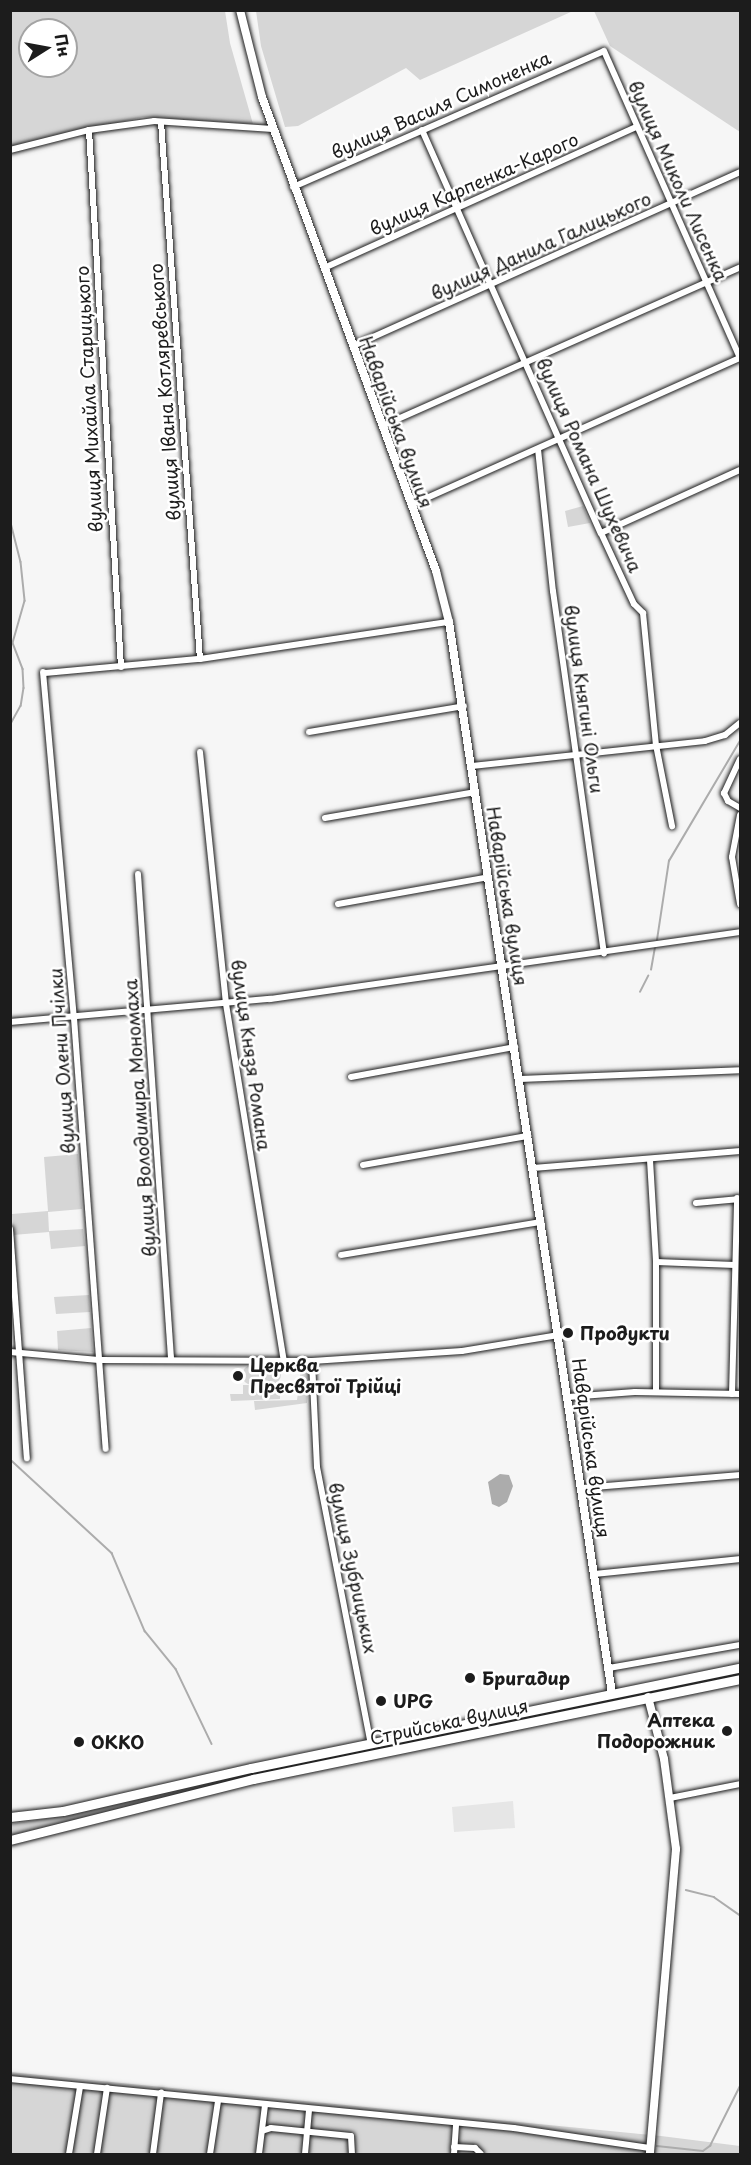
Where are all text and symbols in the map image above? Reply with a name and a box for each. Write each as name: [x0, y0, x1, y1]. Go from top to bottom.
north arrow: [18, 18, 78, 78]
text: Пн: [50, 31, 78, 59]
street label: вулиця Василя Симоненка: [327, 46, 555, 164]
street label: вулиця Миколи Лисенка: [624, 77, 732, 285]
street label: вулиця Карпенка-Карого: [366, 128, 582, 240]
street label: вулиця Данила Галицького: [427, 187, 655, 305]
street label: вулиця Івана Котляревського: [145, 262, 185, 522]
street label: вулиця Михайла Старицького: [71, 265, 107, 533]
street label: Наварійська вулиця: [355, 333, 437, 511]
street label: вулиця Романа Шухевича: [531, 354, 647, 576]
street label: вулиця Княгині Ольги: [560, 602, 608, 796]
street label: Наварійська вулиця: [482, 805, 532, 987]
street label: вулиця Князя Романа: [227, 957, 275, 1153]
street label: вулиця Олени Пчілки: [45, 966, 79, 1156]
street label: вулиця Володимира Мономаха: [120, 978, 160, 1258]
place label: Продукти: [580, 1322, 670, 1344]
marker: Продукти: [561, 1326, 575, 1340]
place label: Церква Пресвятої Трійці: [250, 1355, 402, 1398]
street label: Наварійська вулиця: [568, 1356, 614, 1540]
marker: Церква Пресвятої Трійці: [231, 1369, 245, 1383]
street label: вулиця Зубрицьких: [324, 1480, 382, 1656]
place label: Бригадир: [482, 1667, 570, 1689]
marker: Бригадир: [463, 1671, 477, 1685]
place label: UPG: [393, 1690, 433, 1712]
marker: UPG: [374, 1694, 388, 1708]
street label: Стрийська вулиця: [367, 1695, 531, 1749]
place label: Аптека Подорожник: [597, 1710, 715, 1752]
marker: Аптека Подорожник: [720, 1724, 734, 1738]
place label: ОККО: [91, 1731, 144, 1753]
marker: ОККО: [72, 1735, 86, 1749]

